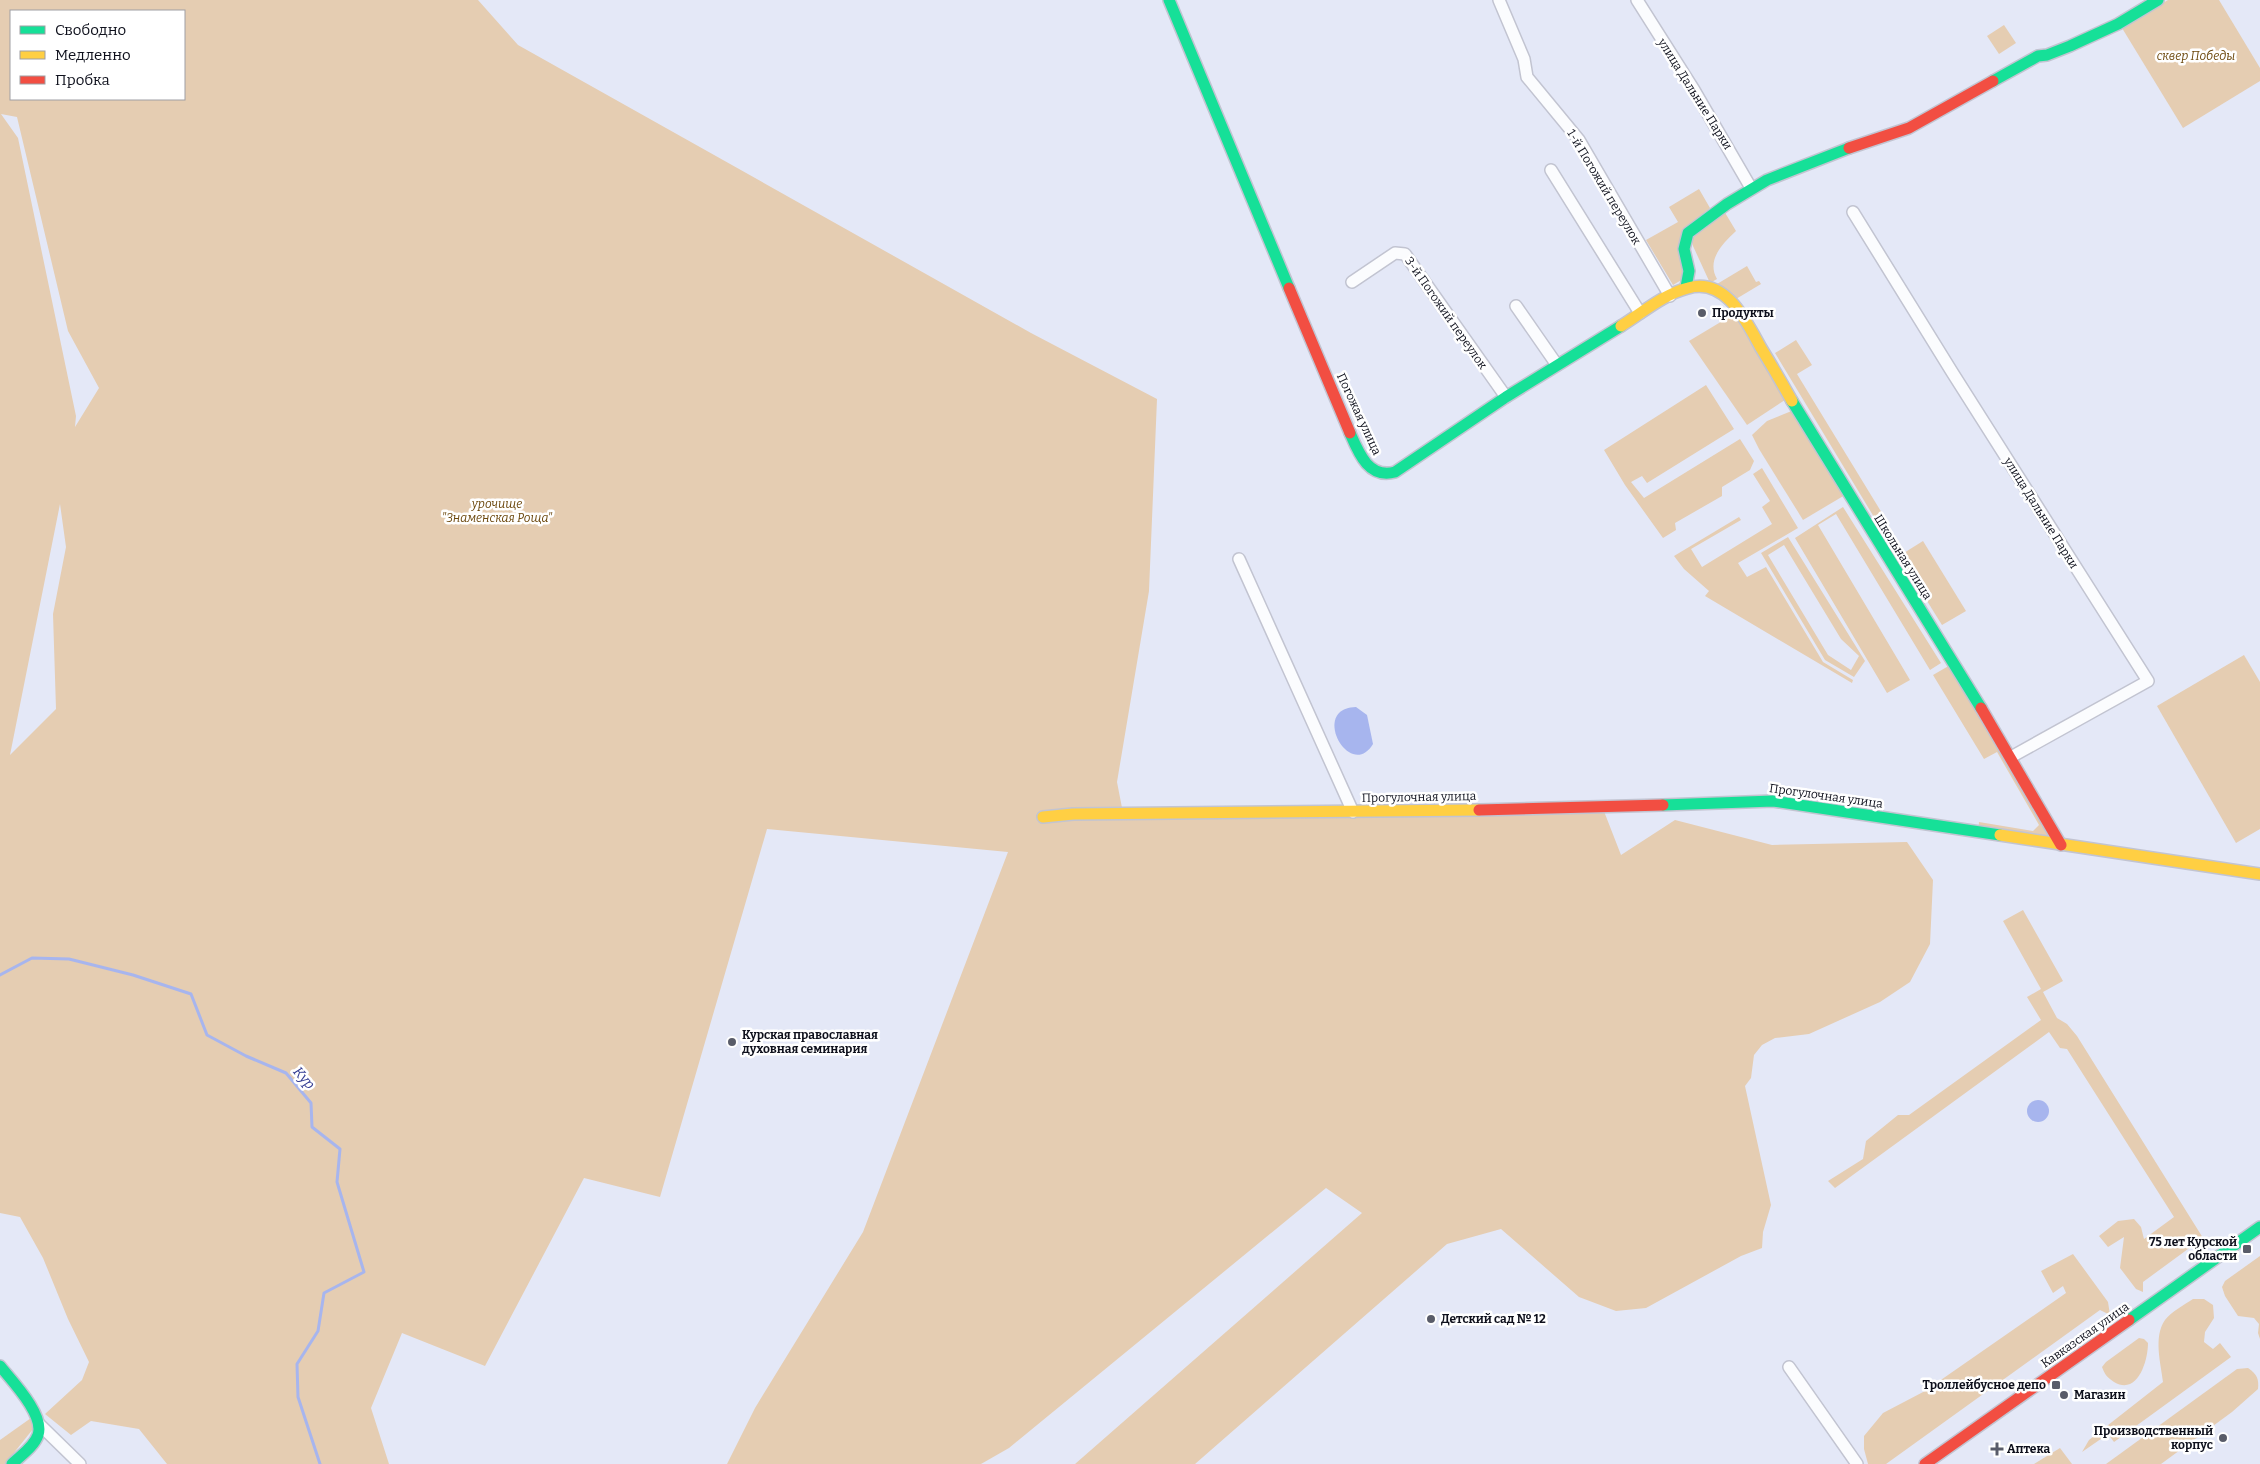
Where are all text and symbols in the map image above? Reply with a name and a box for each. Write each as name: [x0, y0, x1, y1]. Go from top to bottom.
legend: [10, 10, 185, 100]
text: Свободно: [55, 21, 126, 39]
street label: улица Дальние Парки: [1655, 35, 1735, 152]
text: Медленно: [55, 46, 131, 64]
park label: сквер Победы: [2157, 49, 2235, 63]
text: Пробка: [55, 71, 110, 89]
street label: 1-й Погожий переулок: [1564, 127, 1644, 247]
street label: 3-й Погожий переулок: [1402, 254, 1490, 372]
place label: Продукты: [1712, 306, 1774, 320]
marker: Продукты: [1696, 307, 1708, 319]
street label: Погожая улица: [1334, 371, 1384, 458]
street label: улица Дальние Парки: [2001, 454, 2081, 571]
park label: урочище "Знаменская Роща": [442, 497, 553, 525]
street label: Школьная улица: [1871, 512, 1935, 602]
street label: Прогулочная улица: [1768, 781, 1884, 811]
street label: Прогулочная улица: [1362, 789, 1477, 805]
place label: Курская православная духовная семинария: [742, 1028, 878, 1056]
marker: Курская православная духовная семинария: [726, 1036, 738, 1048]
water label: Кур: [289, 1063, 319, 1093]
place label: 75 лет Курской области: [2149, 1235, 2237, 1263]
marker: 75 лет Курской области: [2241, 1243, 2253, 1255]
street label: Кавказская улица: [2038, 1299, 2132, 1371]
place label: Детский сад № 12: [1441, 1312, 1546, 1326]
marker: Детский сад № 12: [1425, 1313, 1437, 1325]
place label: Троллейбусное депо: [1923, 1378, 2046, 1392]
marker: Троллейбусное депо: [2050, 1379, 2062, 1391]
place label: Магазин: [2074, 1388, 2125, 1402]
marker: Магазин: [2058, 1389, 2070, 1401]
place label: Производственный корпус: [2094, 1424, 2213, 1452]
marker: Производственный корпус: [2217, 1432, 2229, 1444]
place label: Аптека: [2007, 1442, 2050, 1456]
marker: Аптека: [1991, 1443, 2003, 1455]

